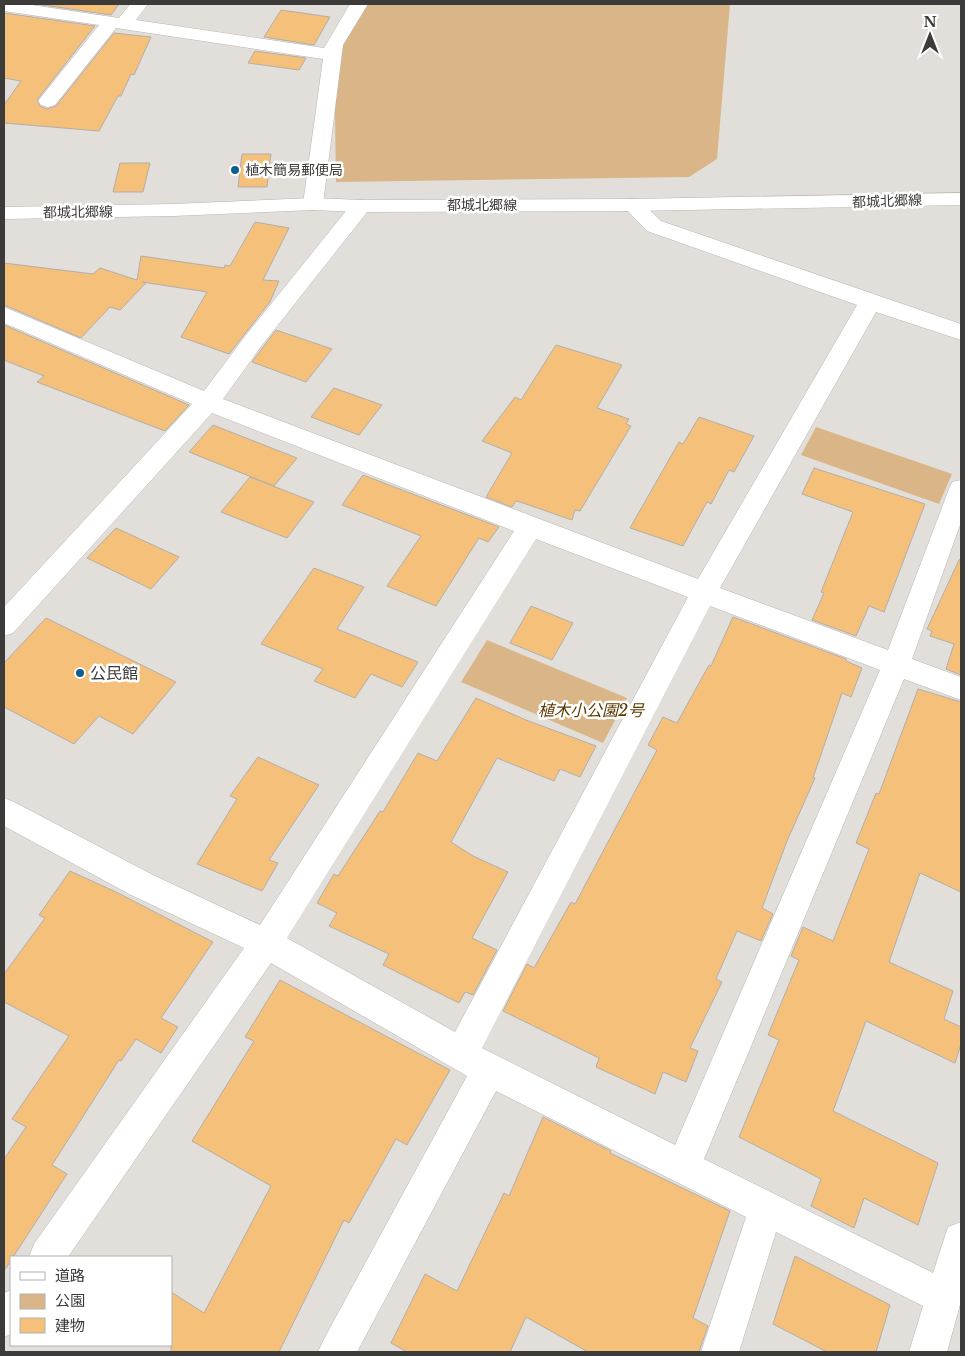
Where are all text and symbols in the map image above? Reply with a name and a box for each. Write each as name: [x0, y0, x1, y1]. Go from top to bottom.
north arrow: [905, 10, 955, 60]
text: N: [923, 13, 937, 31]
place label: 植木簡易郵便局: [245, 161, 343, 179]
marker: 植木簡易郵便局: [229, 164, 241, 176]
street label: 都城北郷線: [852, 191, 922, 211]
street label: 都城北郷線: [447, 196, 517, 214]
street label: 都城北郷線: [43, 202, 113, 222]
place label: 公民館: [90, 663, 138, 683]
marker: 公民館: [74, 667, 86, 679]
park label: 植木小公園2号: [538, 700, 645, 720]
legend: [10, 1256, 172, 1346]
text: 道路: [55, 1266, 85, 1285]
text: 公園: [55, 1291, 85, 1310]
text: 建物: [55, 1316, 85, 1335]

